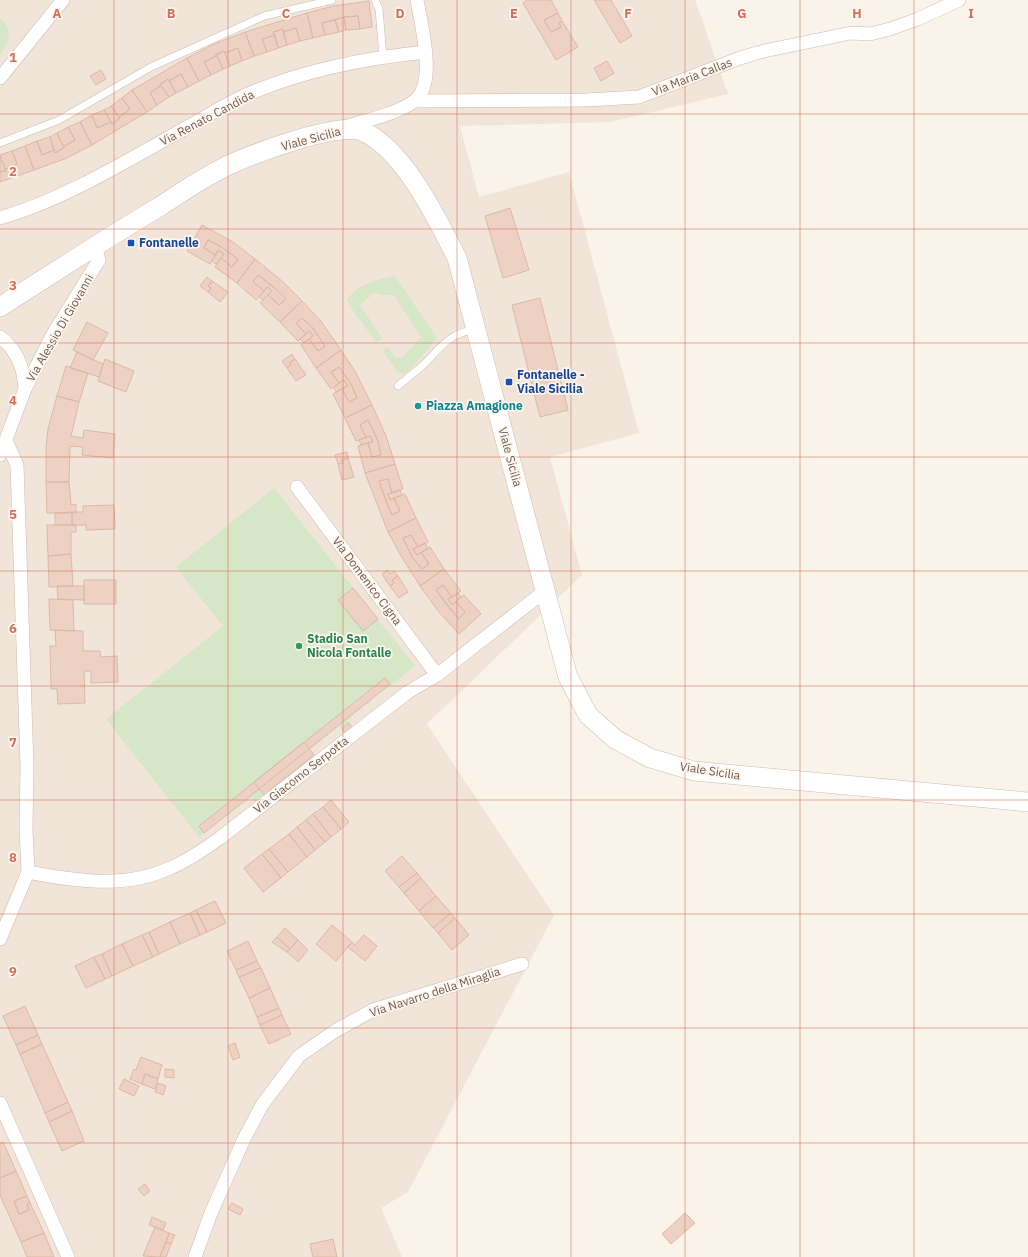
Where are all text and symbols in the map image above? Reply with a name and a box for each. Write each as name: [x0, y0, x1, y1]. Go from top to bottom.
text: A: [53, 5, 62, 22]
text: B: [167, 5, 176, 22]
text: C: [282, 5, 291, 22]
text: D: [395, 5, 405, 22]
text: E: [510, 5, 518, 22]
text: F: [624, 5, 632, 22]
text: G: [737, 5, 747, 22]
text: H: [852, 5, 862, 22]
text: I: [968, 5, 974, 22]
text: 1: [9, 49, 17, 66]
street label: Via Maria Callas: [649, 54, 734, 99]
street label: Via Renato Candida: [157, 86, 257, 149]
street label: Viale Sicilia: [279, 123, 343, 154]
text: 2: [9, 163, 17, 180]
place label: Fontanelle: [139, 235, 199, 250]
marker: Fontanelle: [126, 238, 136, 248]
street label: Via Alessio Di Giovanni: [23, 271, 97, 384]
text: 3: [9, 277, 17, 294]
place label: Fontanelle - Viale Sicilia: [517, 367, 585, 396]
marker: Fontanelle - Viale Sicilia: [504, 377, 514, 387]
text: 4: [9, 392, 17, 409]
place label: Piazza Amagione: [426, 398, 523, 413]
marker: Piazza Amagione: [413, 401, 423, 411]
street label: Viale Sicilia: [495, 425, 526, 489]
text: 5: [9, 506, 17, 523]
street label: Via Domenico Cigna: [329, 534, 406, 628]
text: 6: [9, 620, 17, 637]
place label: Stadio San Nicola Fontalle: [307, 631, 391, 660]
marker: Stadio San Nicola Fontalle: [294, 641, 304, 651]
street label: Via Giacomo Serpotta: [250, 733, 352, 816]
text: 7: [9, 734, 17, 751]
street label: Viale Sicilia: [679, 758, 742, 783]
text: 8: [9, 849, 17, 866]
text: 9: [9, 963, 17, 980]
street label: Via Navarro della Miraglia: [368, 963, 503, 1020]

